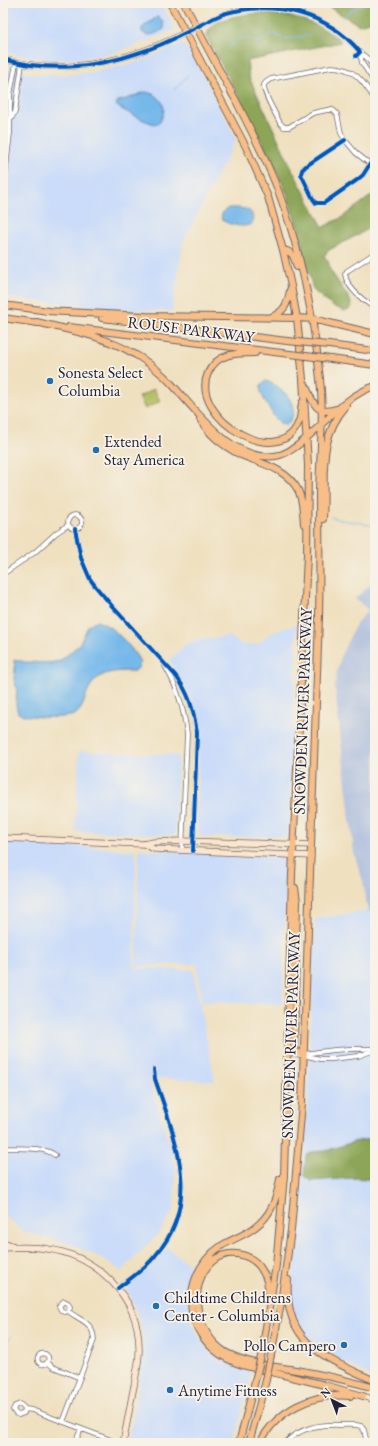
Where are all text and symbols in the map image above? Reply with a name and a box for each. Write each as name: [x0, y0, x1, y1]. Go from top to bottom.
street label: ROUSE PARKWAY: [126, 311, 256, 348]
place label: Sonesta Select Columbia: [58, 362, 143, 401]
marker: Sonesta Select Columbia: [45, 376, 55, 386]
place label: Extended Stay America: [104, 431, 185, 470]
marker: Extended Stay America: [91, 445, 101, 455]
street label: SNOWDEN RIVER PARKWAY: [288, 606, 317, 815]
street label: SNOWDEN RIVER PARKWAY: [276, 930, 305, 1139]
place label: Childtime Childrens Center - Columbia: [164, 1287, 291, 1326]
marker: Childtime Childrens Center - Columbia: [151, 1301, 161, 1311]
place label: Pollo Campero: [243, 1335, 336, 1356]
marker: Pollo Campero: [339, 1340, 349, 1350]
place label: Anytime Fitness: [177, 1380, 277, 1401]
north arrow: [312, 1380, 352, 1420]
text: N: [317, 1384, 333, 1401]
marker: Anytime Fitness: [165, 1385, 175, 1395]

